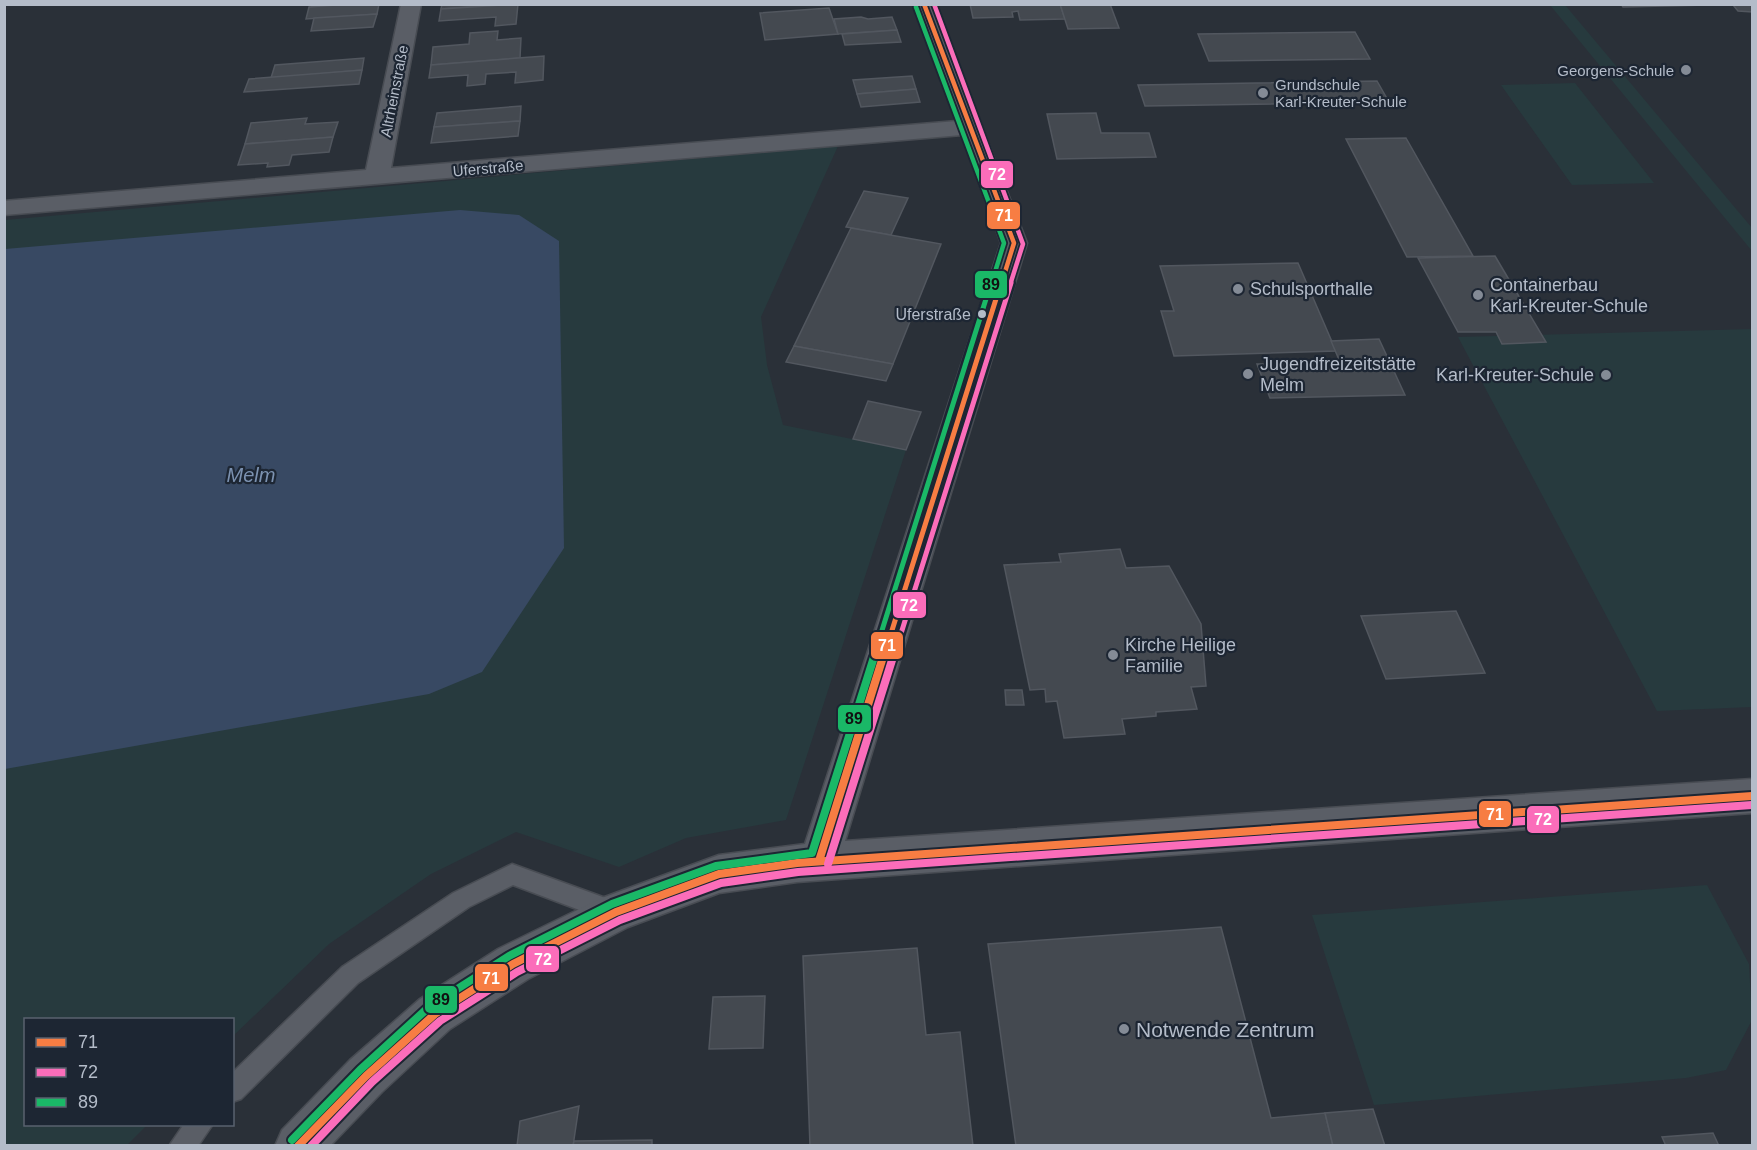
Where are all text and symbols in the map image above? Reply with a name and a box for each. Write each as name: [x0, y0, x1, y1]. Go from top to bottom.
street label: Altrheinstraße: [377, 44, 411, 138]
place label: Georgens-Schule: [1557, 62, 1674, 79]
marker: Georgens-Schule: [1679, 63, 1693, 77]
place label: Grundschule Karl-Kreuter-Schule: [1275, 76, 1407, 110]
marker: Grundschule Karl-Kreuter-Schule: [1256, 86, 1270, 100]
street label: Uferstraße: [452, 156, 524, 180]
line badge: 72: [980, 160, 1014, 189]
text: 72: [988, 166, 1006, 183]
line badge: 71: [986, 201, 1021, 230]
text: 71: [995, 207, 1013, 224]
line badge: 89: [974, 270, 1008, 299]
place label: Containerbau Karl-Kreuter-Schule: [1490, 275, 1648, 316]
text: 89: [982, 276, 1000, 293]
place label: Schulsporthalle: [1250, 279, 1373, 299]
marker: Schulsporthalle: [1231, 282, 1245, 296]
marker: Containerbau Karl-Kreuter-Schule: [1471, 288, 1485, 302]
place label: Uferstraße: [895, 306, 971, 323]
marker: Uferstraße: [976, 308, 988, 320]
place label: Jugendfreizeitstätte Melm: [1260, 354, 1416, 395]
place label: Karl-Kreuter-Schule: [1436, 365, 1594, 385]
marker: Jugendfreizeitstätte Melm: [1241, 367, 1255, 381]
marker: Karl-Kreuter-Schule: [1599, 368, 1613, 382]
water label: Melm: [227, 464, 275, 486]
line badge: 72: [892, 591, 927, 619]
text: 72: [900, 597, 918, 614]
line badge: 71: [870, 631, 904, 660]
place label: Kirche Heilige Familie: [1125, 635, 1236, 676]
text: 71: [878, 637, 896, 654]
marker: Kirche Heilige Familie: [1106, 648, 1120, 662]
line badge: 89: [837, 704, 872, 733]
text: 89: [845, 710, 863, 727]
line badge: 71: [1478, 800, 1512, 828]
line badge: 72: [1526, 805, 1560, 834]
text: 71: [1486, 806, 1504, 823]
text: 72: [1534, 811, 1552, 828]
line badge: 72: [525, 945, 560, 973]
text: 72: [534, 951, 552, 968]
line badge: 71: [474, 963, 509, 992]
text: 71: [482, 970, 500, 987]
line badge: 89: [424, 985, 458, 1014]
text: 89: [432, 991, 450, 1008]
legend: [24, 1018, 234, 1126]
place label: Notwende Zentrum: [1136, 1018, 1315, 1041]
marker: Notwende Zentrum: [1117, 1022, 1131, 1036]
text: 71: [78, 1032, 98, 1052]
text: 72: [78, 1062, 98, 1082]
text: 89: [78, 1092, 98, 1112]

